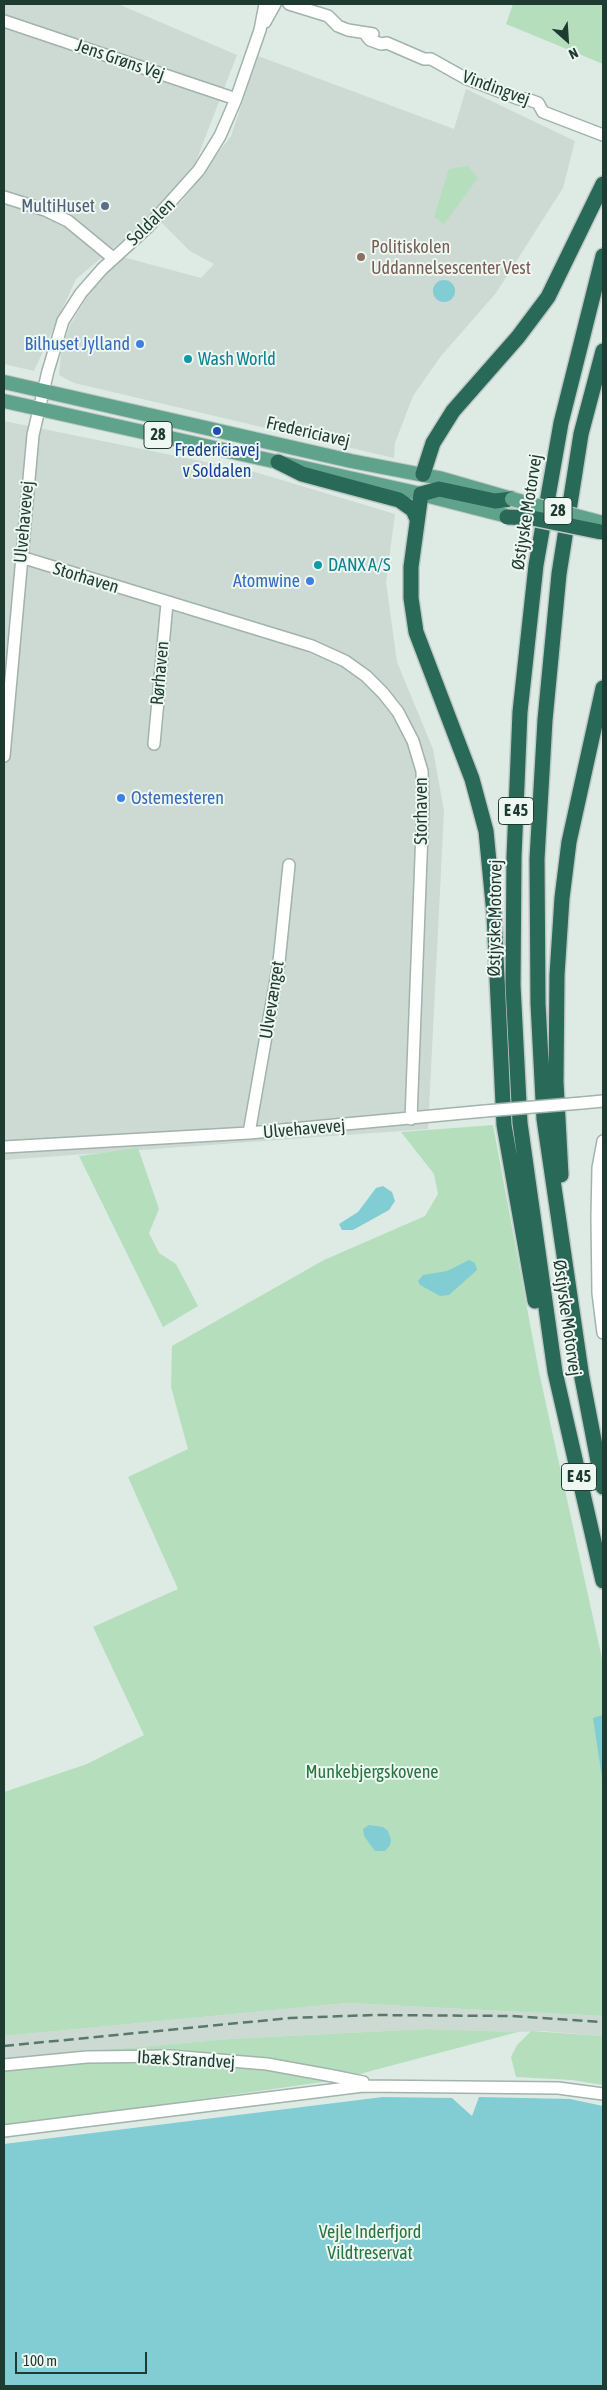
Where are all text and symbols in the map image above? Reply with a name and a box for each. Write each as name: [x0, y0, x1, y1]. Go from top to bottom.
north arrow: [542, 15, 592, 65]
street label: Jens Grøns Vej: [73, 35, 167, 85]
text: N: [566, 44, 581, 62]
street label: Vindingvej: [459, 66, 533, 110]
street label: Soldalen: [122, 194, 180, 250]
place label: MultiHuset: [21, 195, 95, 217]
marker: MultiHuset: [99, 200, 111, 212]
place label: Politiskolen Uddannelsescenter Vest: [371, 236, 531, 278]
marker: Politiskolen Uddannelsescenter Vest: [355, 251, 367, 263]
place label: Bilhuset Jylland: [25, 333, 130, 355]
marker: Bilhuset Jylland: [134, 338, 146, 350]
place label: Wash World: [198, 348, 276, 370]
marker: Wash World: [182, 353, 194, 365]
street label: Fredericiavej: [264, 412, 352, 452]
road number: 28: [144, 422, 172, 448]
marker: Fredericiavej v Soldalen: [211, 425, 223, 437]
place label: Fredericiavej v Soldalen: [174, 439, 260, 482]
street label: Østjyske Motorvej: [507, 453, 547, 571]
street label: Ulvehavevej: [10, 480, 38, 564]
road number: 28: [544, 498, 572, 524]
place label: DANX A/S: [328, 554, 391, 576]
street label: Storhaven: [51, 558, 121, 598]
marker: DANX A/S: [312, 559, 324, 571]
place label: Atomwine: [233, 570, 300, 592]
marker: Atomwine: [304, 575, 316, 587]
street label: Rørhaven: [146, 640, 174, 706]
street label: Storhaven: [410, 777, 432, 845]
place label: Ostemesteren: [131, 787, 224, 809]
marker: Ostemesteren: [115, 792, 127, 804]
road number: E 45: [498, 798, 534, 824]
street label: Østjyske Motorvej: [483, 859, 507, 977]
street label: Ulvevænget: [255, 959, 289, 1041]
street label: Ulvehavevej: [262, 1115, 346, 1143]
street label: Østjyske Motorvej: [548, 1259, 586, 1377]
road number: E 45: [562, 1464, 596, 1490]
park label: Munkebjergskovene: [305, 1761, 439, 1783]
street label: Ibæk Strandvej: [136, 2047, 236, 2073]
park label: Vejle Inderfjord Vildtreservat: [319, 2221, 421, 2264]
scale bar: [18, 2342, 150, 2374]
text: 100 m: [23, 2352, 57, 2369]

